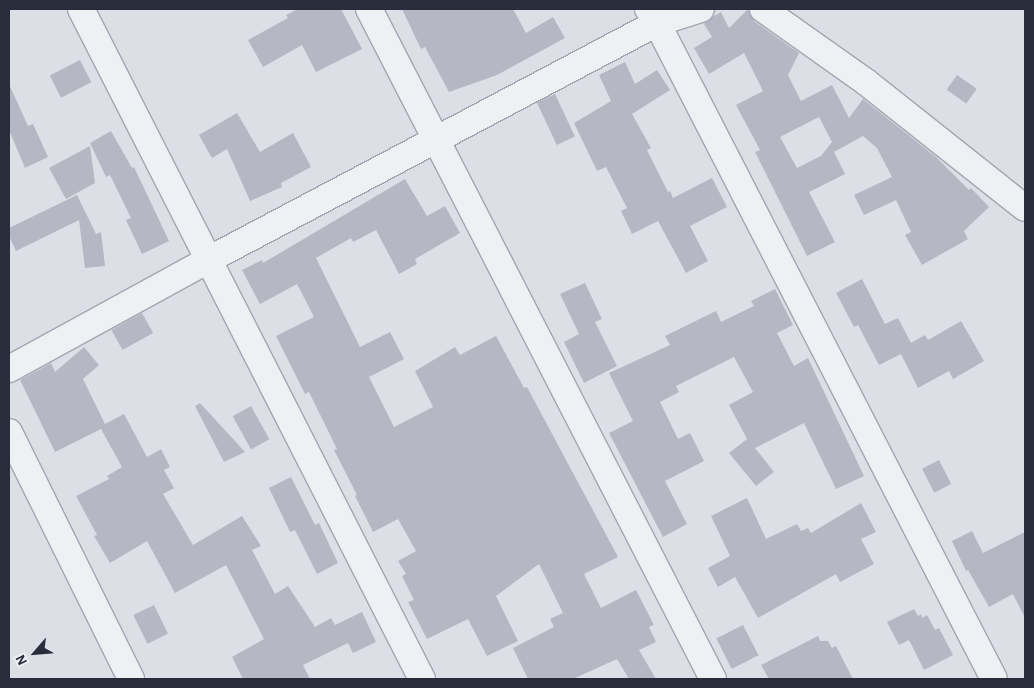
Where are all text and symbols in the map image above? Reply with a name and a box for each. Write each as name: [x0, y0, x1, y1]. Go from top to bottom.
north arrow: [10, 628, 60, 678]
text: N: [13, 652, 30, 667]

